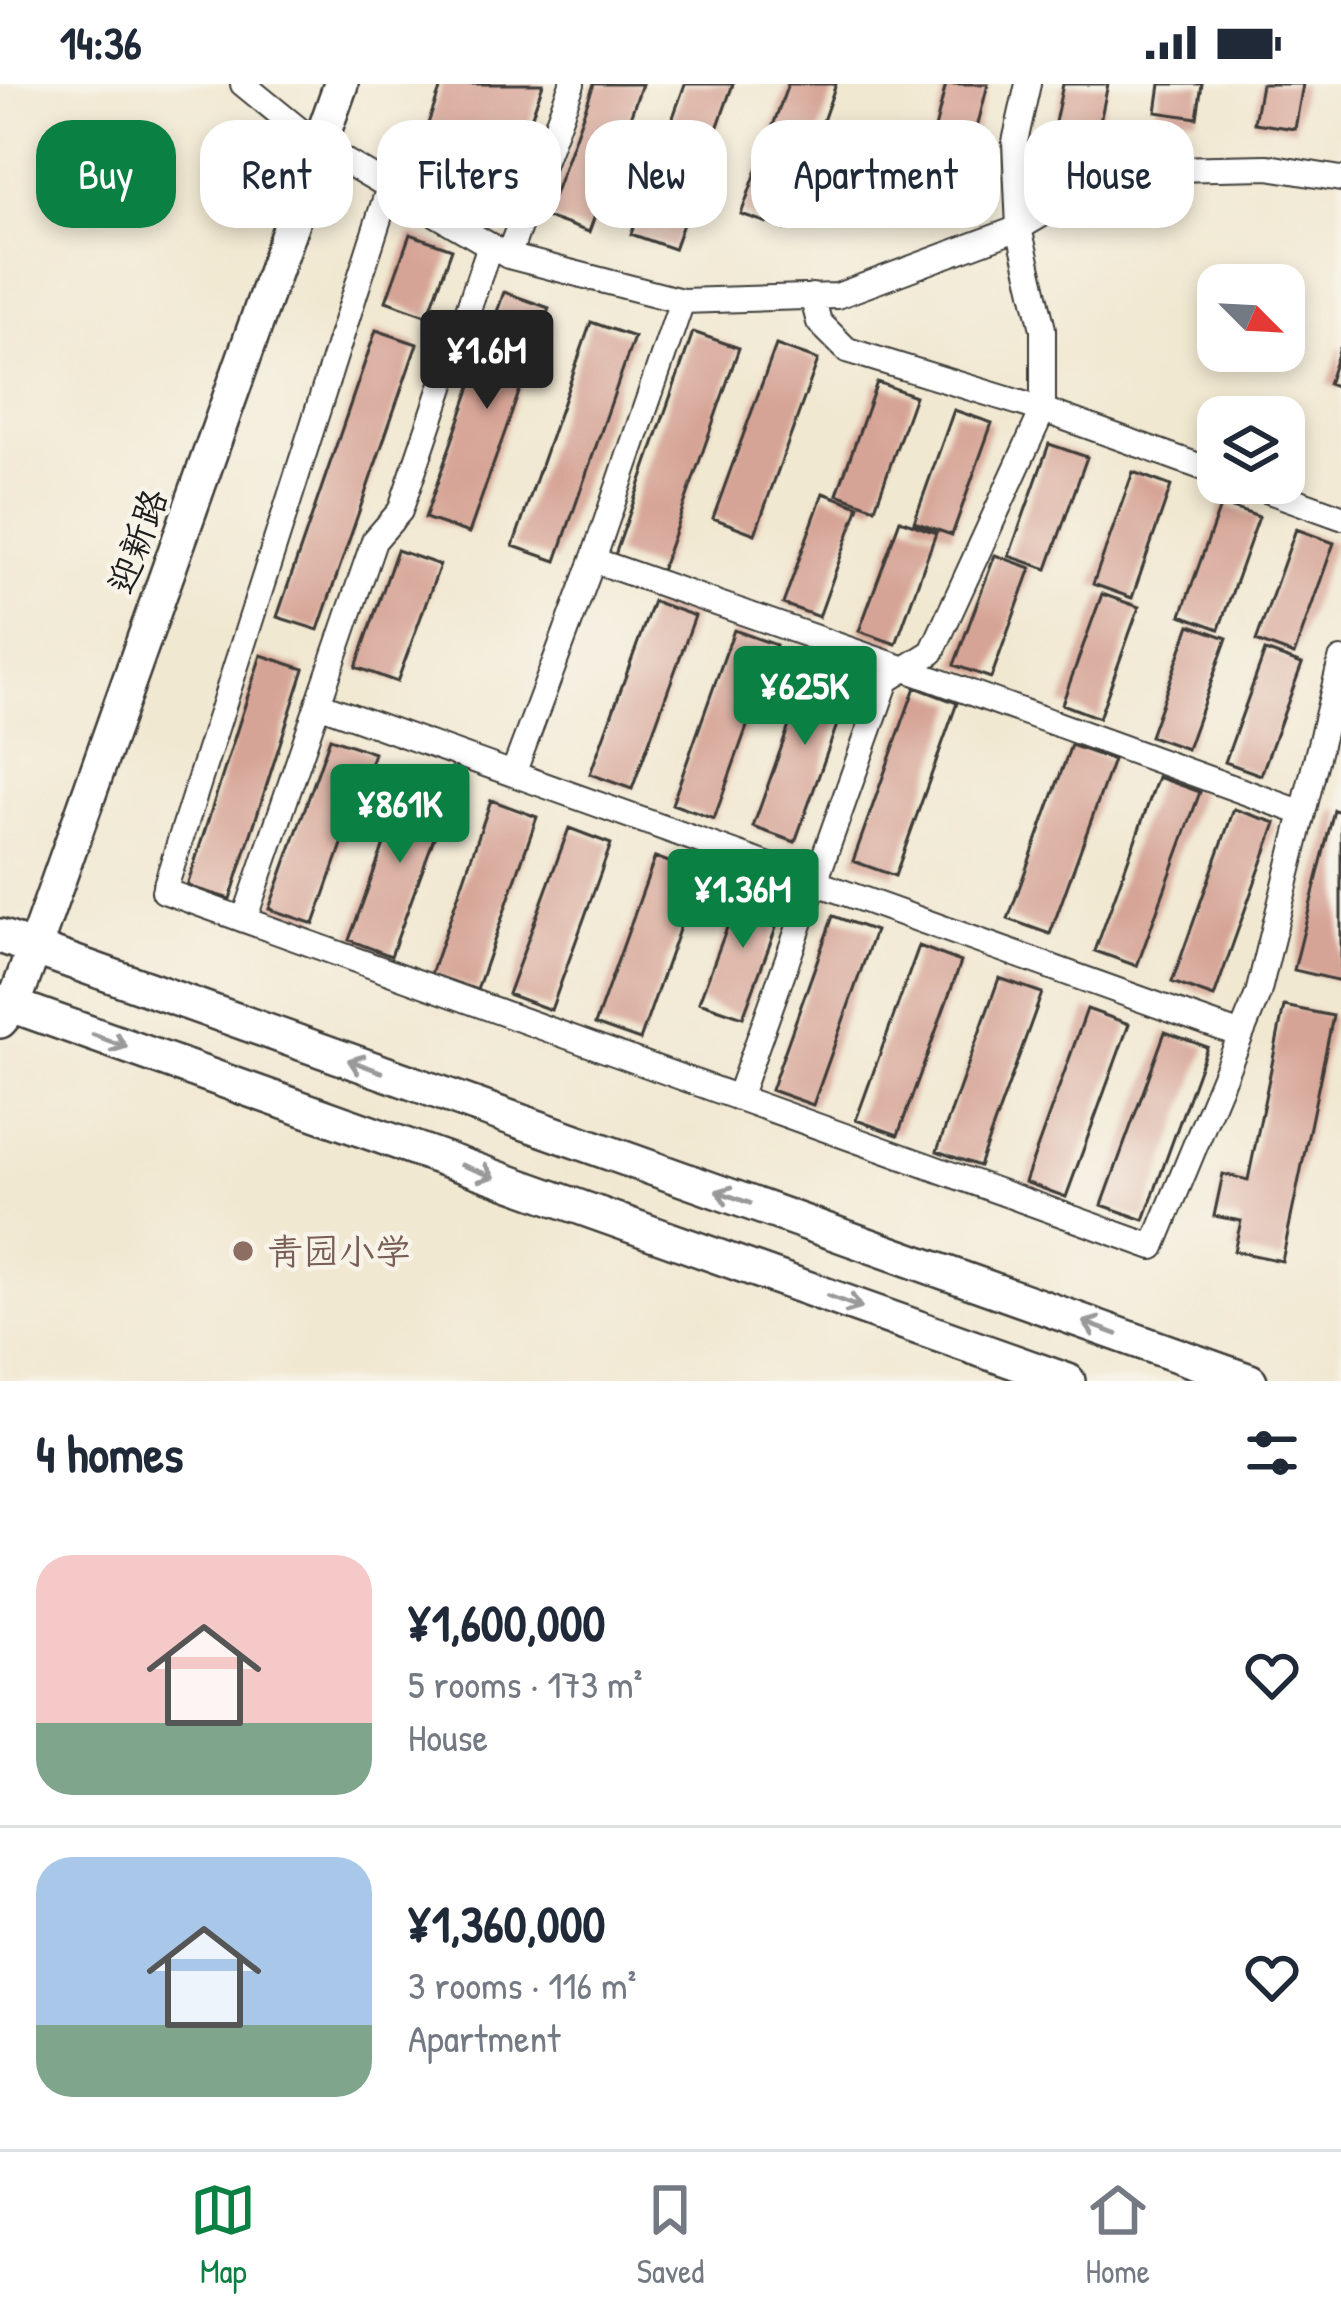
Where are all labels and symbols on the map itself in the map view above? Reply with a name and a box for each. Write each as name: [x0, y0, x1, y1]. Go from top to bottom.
north arrow: [1197, 264, 1305, 372]
pin: ¥1.6M: [403, 310, 571, 412]
street label: 迎新路: [95, 482, 178, 600]
pin: ¥625K: [721, 646, 889, 748]
pin: ¥861K: [316, 764, 484, 866]
pin: ¥1.36M: [645, 849, 841, 951]
one-way arrow: [91, 1031, 128, 1053]
one-way arrow: [347, 1054, 384, 1076]
one-way arrow: [458, 1162, 495, 1183]
one-way arrow: [715, 1185, 752, 1206]
place label: 青园小学: [267, 1226, 411, 1275]
marker: 青园小学: [230, 1238, 256, 1264]
one-way arrow: [826, 1293, 863, 1314]
one-way arrow: [1082, 1316, 1119, 1337]

